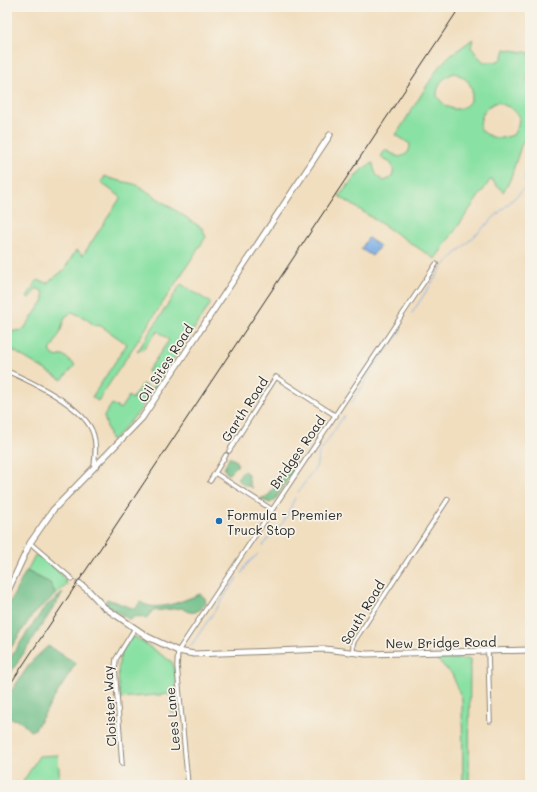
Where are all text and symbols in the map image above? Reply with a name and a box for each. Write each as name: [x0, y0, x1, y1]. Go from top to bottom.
street label: Oil Sites Road: [133, 321, 197, 405]
street label: Garth Road: [217, 373, 271, 445]
street label: Bridges Road: [266, 412, 328, 492]
place label: Formula - Premier Truck Stop: [227, 506, 343, 538]
marker: Formula - Premier Truck Stop: [214, 516, 224, 526]
street label: South Road: [336, 577, 388, 647]
street label: New Bridge Road: [385, 633, 497, 651]
street label: Cloister Way: [98, 665, 120, 747]
street label: Lees Lane: [161, 687, 183, 751]

